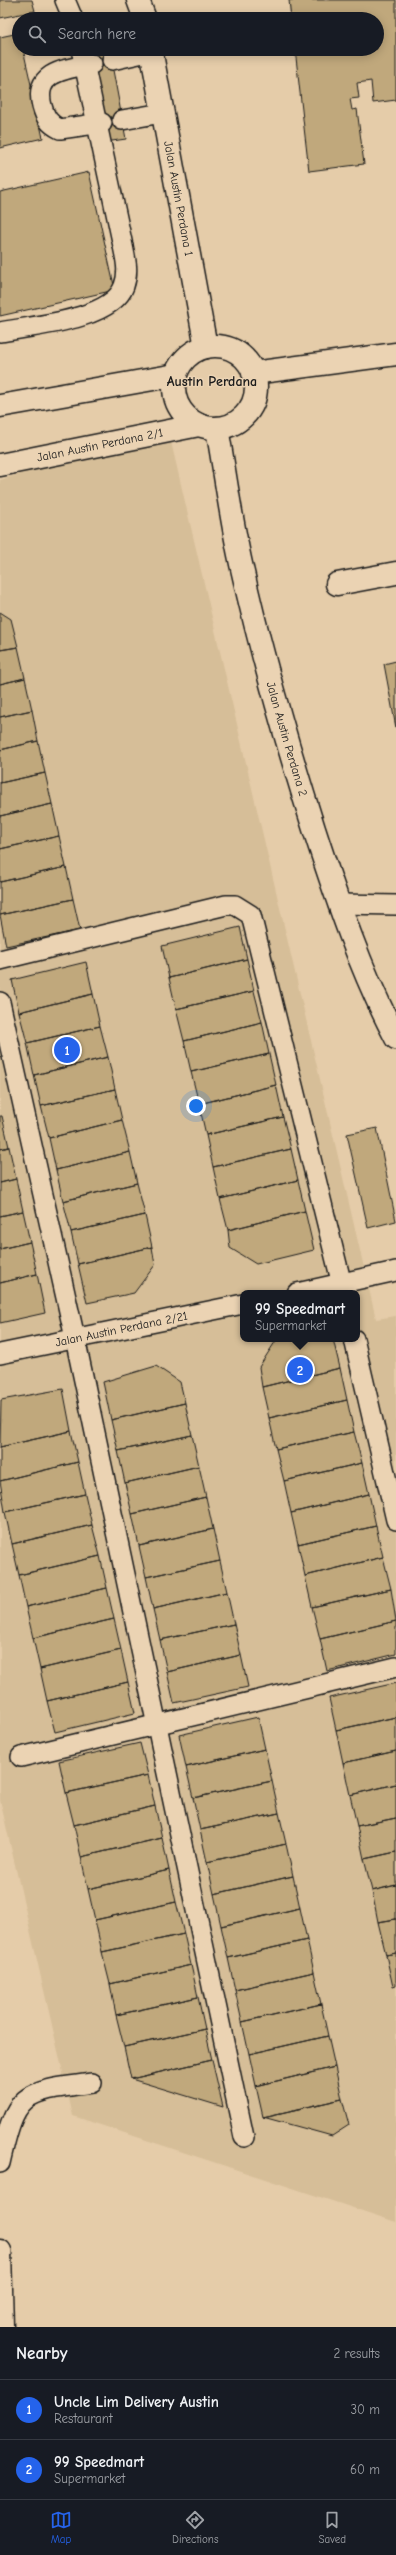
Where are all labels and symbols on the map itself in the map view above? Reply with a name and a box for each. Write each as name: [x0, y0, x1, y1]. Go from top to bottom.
street label: Jalan Austin Perdana 1: [161, 140, 196, 257]
district label: Austin Perdana: [167, 373, 257, 390]
street label: Jalan Austin Perdana 2/1: [36, 425, 165, 464]
street label: Jalan Austin Perdana 2: [264, 680, 310, 798]
pin: 1: [54, 1035, 80, 1065]
your location: [186, 1096, 206, 1116]
street label: Jalan Austin Perdana 2/21: [54, 1309, 189, 1349]
pin: 2: [287, 1355, 313, 1385]

